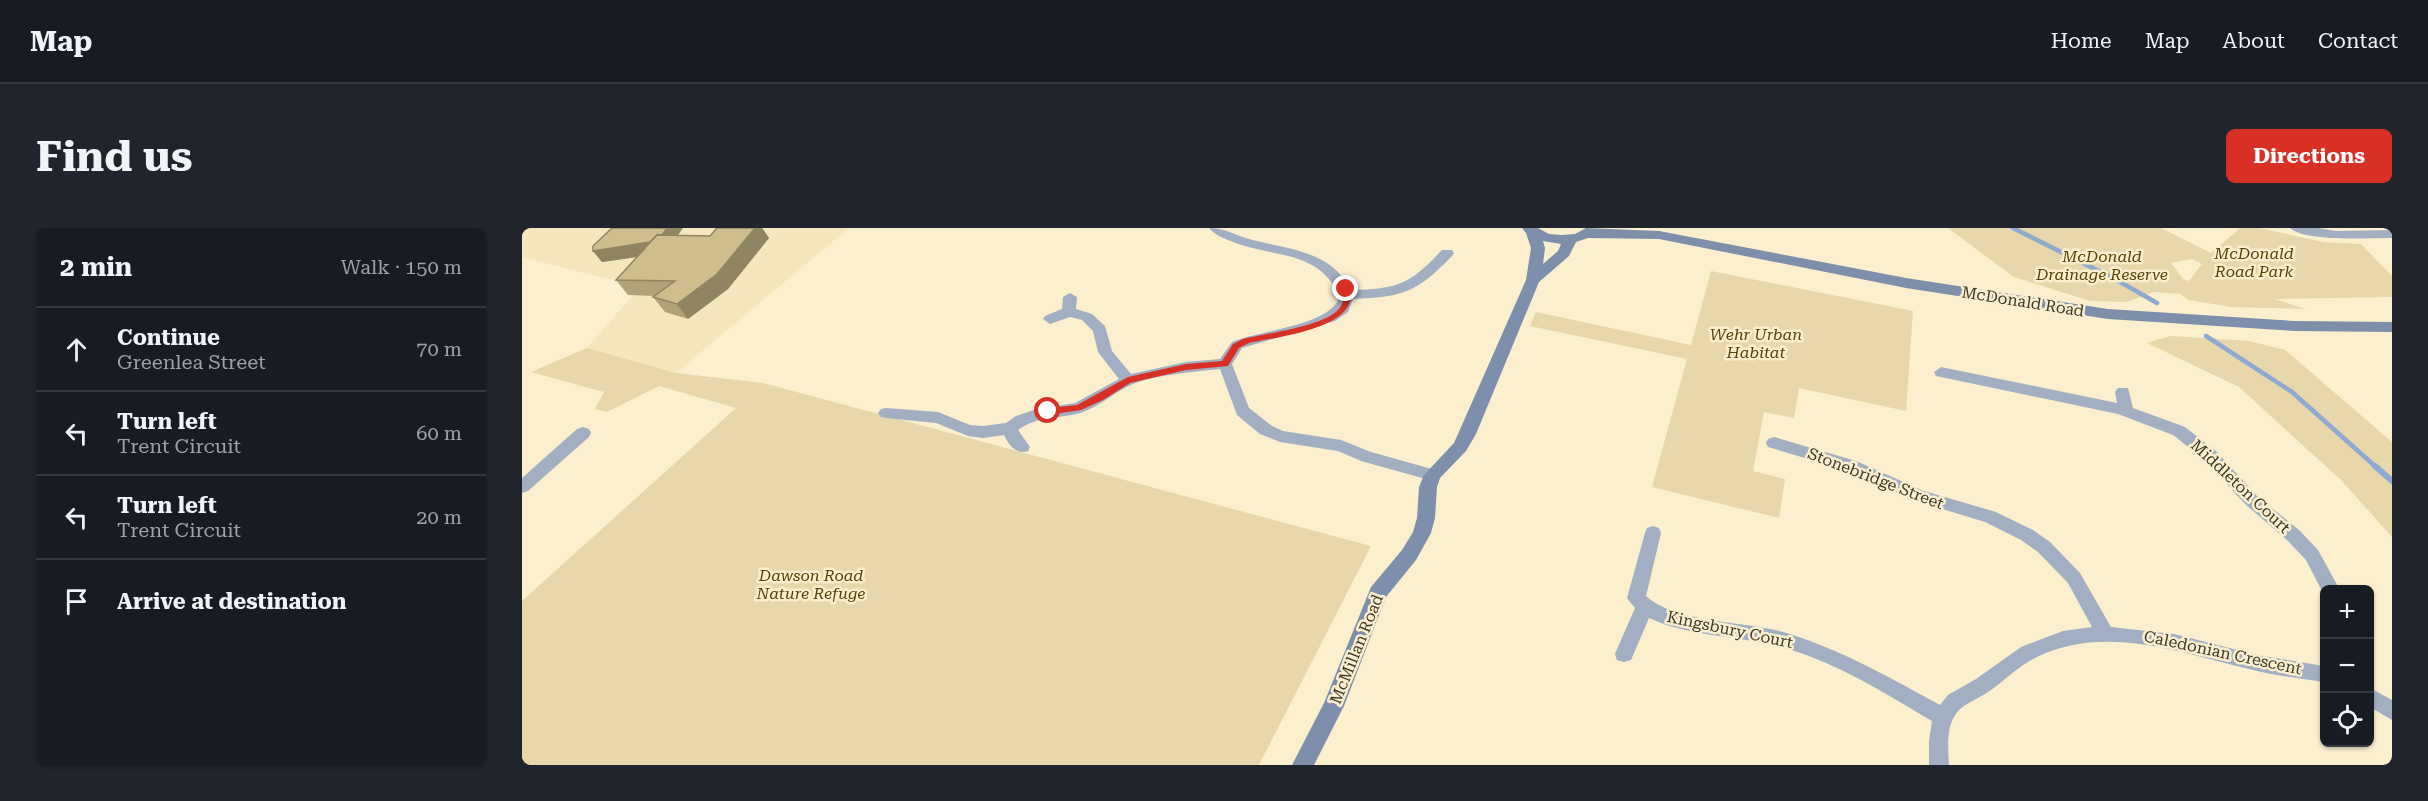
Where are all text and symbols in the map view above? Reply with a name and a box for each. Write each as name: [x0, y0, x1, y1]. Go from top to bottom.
text: Map: [30, 25, 92, 58]
text: Home: [2051, 29, 2112, 53]
text: Map: [2145, 29, 2190, 53]
text: About: [2223, 29, 2285, 53]
text: Contact: [2318, 29, 2398, 53]
button: Directions: [2226, 129, 2392, 183]
text: Find us: [36, 132, 193, 181]
park label: McDonald Road Park: [2213, 244, 2294, 281]
park label: McDonald Drainage Reserve: [2035, 247, 2168, 284]
text: 2 min: [60, 252, 132, 282]
text: Walk · 150 m: [341, 255, 462, 279]
route end: [1332, 275, 1358, 301]
street label: McDonald Road: [1960, 282, 2086, 321]
text: Continue: [117, 325, 220, 350]
park label: Wehr Urban Habitat: [1710, 325, 1802, 362]
icon: ahead: [60, 333, 93, 366]
text: 70 m: [416, 337, 462, 361]
text: Greenlea Street: [117, 350, 266, 374]
route start: [1034, 397, 1060, 423]
text: Turn left: [117, 409, 217, 434]
icon: left: [60, 417, 93, 450]
text: 60 m: [416, 421, 462, 445]
text: Trent Circuit: [117, 434, 241, 458]
street label: Middleton Court: [2187, 436, 2294, 537]
street label: Stonebridge Street: [1805, 444, 1947, 513]
text: Turn left: [117, 493, 217, 518]
icon: left: [60, 501, 93, 534]
text: 20 m: [416, 505, 462, 529]
text: Trent Circuit: [117, 518, 241, 542]
park label: Dawson Road Nature Refuge: [756, 566, 865, 603]
icon: arrive: [60, 585, 93, 618]
map controls: [2320, 585, 2374, 747]
button: +: [2320, 585, 2374, 639]
text: Arrive at destination: [117, 589, 346, 614]
street label: McMillan Road: [1326, 592, 1387, 707]
street label: Kingsbury Court: [1665, 607, 1795, 652]
street label: Caledonian Crescent: [2142, 626, 2304, 679]
button: −: [2320, 639, 2374, 693]
button: locate: [2320, 693, 2374, 747]

